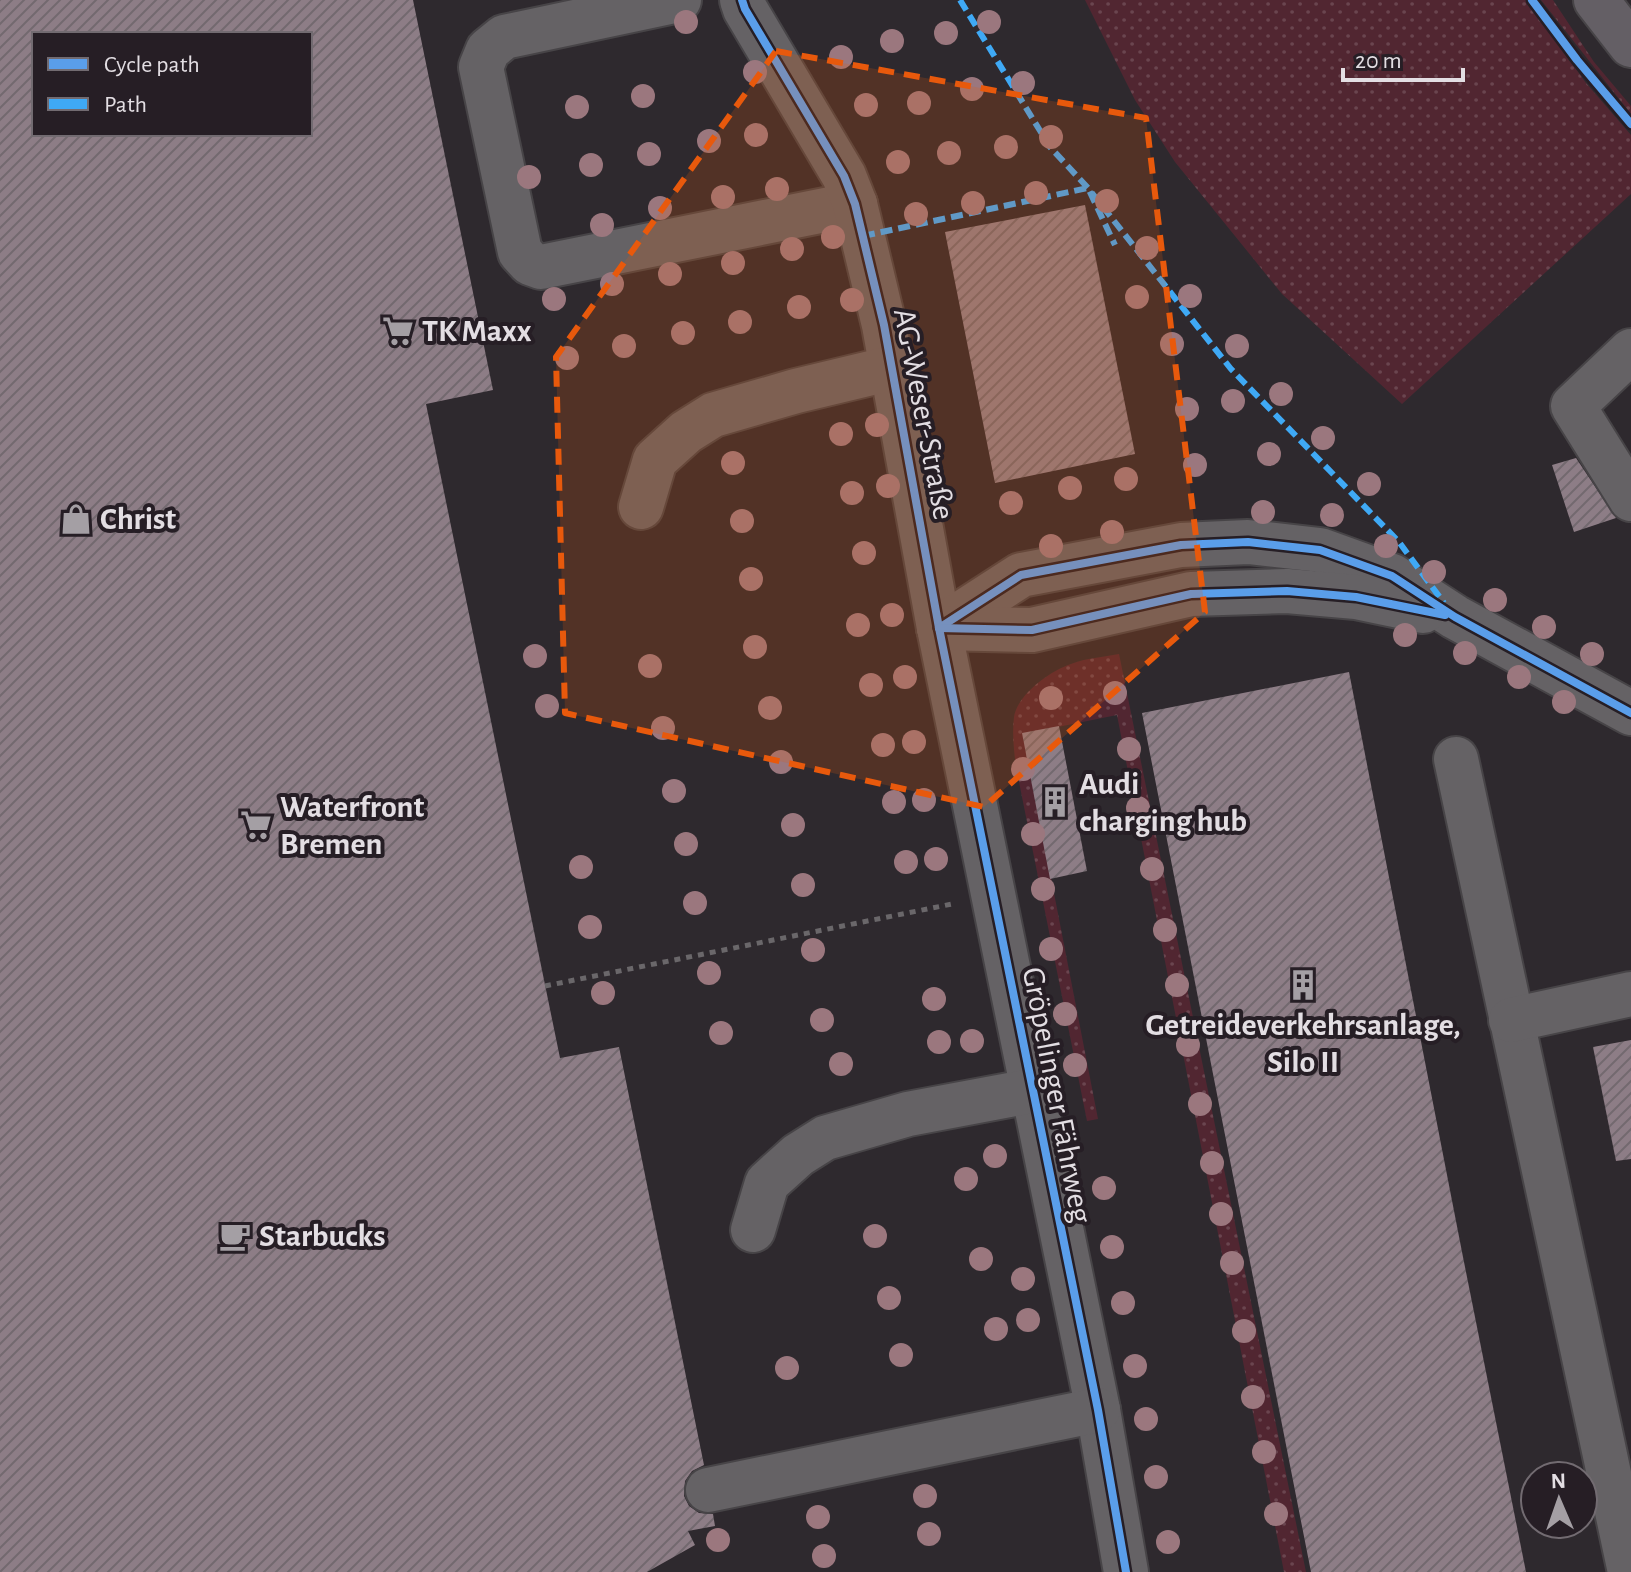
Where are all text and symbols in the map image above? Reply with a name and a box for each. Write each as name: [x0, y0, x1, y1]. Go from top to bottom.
legend: [32, 32, 312, 136]
scale bar: [1343, 32, 1463, 82]
text: 20 m: [1355, 49, 1402, 73]
text: Cycle path: [104, 53, 200, 77]
text: Path: [104, 93, 147, 117]
street label: AG-Weser-Straße: [888, 306, 960, 522]
supermarket icon: TK Maxx: [381, 314, 415, 348]
place label: TK Maxx: [422, 315, 532, 347]
shop icon: Christ: [59, 502, 93, 536]
place label: Christ: [100, 503, 176, 535]
place label: Audi charging hub: [1079, 768, 1247, 837]
building icon: Audi charging hub: [1038, 785, 1072, 819]
place label: Waterfront Bremen: [280, 791, 425, 860]
supermarket icon: Waterfront Bremen: [239, 808, 273, 842]
street label: Gröpelinger Fährweg: [1017, 965, 1098, 1226]
building icon: Getreideverkehrsanlage, Silo II: [1286, 968, 1320, 1002]
place label: Getreideverkehrsanlage, Silo II: [1145, 1009, 1461, 1078]
cafe icon: Starbucks: [218, 1219, 252, 1253]
place label: Starbucks: [259, 1220, 386, 1252]
north arrow: [1519, 1460, 1599, 1540]
text: N: [1550, 1470, 1566, 1492]

